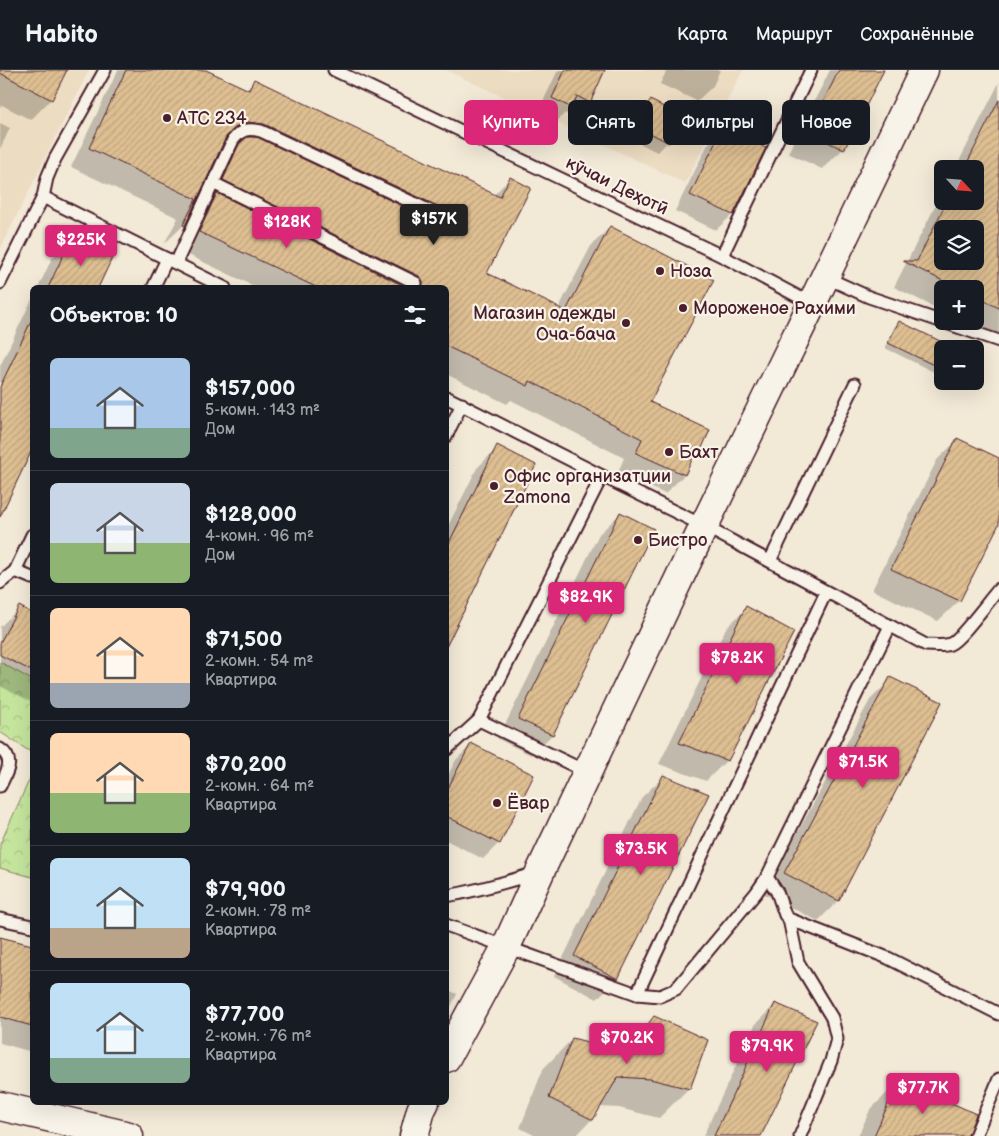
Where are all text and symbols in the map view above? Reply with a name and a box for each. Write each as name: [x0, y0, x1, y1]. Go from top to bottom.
text: Habito: [25, 20, 98, 49]
text: Карта: [677, 24, 728, 45]
text: Маршрут: [756, 24, 832, 45]
text: Сохранённые: [860, 24, 974, 45]
chip: Купить: [464, 100, 558, 145]
chip: Снять: [568, 100, 653, 145]
chip: Фильтры: [663, 100, 772, 145]
chip: Новое: [782, 100, 870, 145]
place label: АТС 234: [176, 108, 247, 129]
marker: АТС 234: [161, 112, 173, 124]
street label: кӯчаи Деҳотӣ: [562, 152, 672, 220]
north arrow: [934, 160, 984, 210]
map controls: [934, 160, 984, 390]
pin: $157K: [399, 204, 469, 246]
pin: $128K: [252, 206, 322, 249]
text: $157K: [411, 210, 457, 229]
text: $128K: [263, 213, 311, 232]
button: layers: [934, 220, 984, 270]
pin: $225K: [46, 224, 116, 267]
text: $225K: [56, 231, 106, 250]
place label: Ноза: [670, 261, 712, 282]
marker: Ноза: [654, 265, 666, 277]
button: +: [934, 280, 984, 330]
place label: Мороженое Рахими: [693, 298, 856, 319]
icon: filters: [401, 301, 429, 329]
marker: Мороженое Рахими: [677, 302, 689, 314]
text: Объектов: 10: [50, 303, 178, 328]
place label: Магазин одежды Оча-бача: [473, 303, 616, 345]
marker: Магазин одежды Оча-бача: [620, 317, 632, 329]
button: −: [934, 340, 984, 390]
text: $157,000: [205, 376, 295, 401]
icon: home: [90, 378, 150, 438]
text: 5-комн. · 143 m²: [205, 401, 320, 420]
text: Дом: [205, 420, 235, 439]
place label: Бахт: [679, 442, 719, 463]
marker: Бахт: [663, 446, 675, 458]
place label: Офис организатции Zamona: [503, 466, 671, 508]
marker: Офис организатции Zamona: [488, 480, 500, 492]
text: $128,000: [205, 502, 297, 527]
icon: home: [90, 503, 150, 563]
text: 4-комн. · 96 m²: [205, 527, 314, 546]
place label: Бистро: [648, 530, 707, 551]
marker: Бистро: [632, 534, 644, 546]
text: Дом: [205, 546, 235, 565]
pin: $82.9K: [545, 582, 627, 624]
text: $82.9K: [559, 588, 613, 607]
text: $71,500: [205, 627, 282, 652]
icon: home: [90, 628, 150, 688]
pin: $78.2K: [696, 642, 778, 685]
text: $78.2K: [711, 649, 763, 668]
text: 2-комн. · 54 m²: [205, 652, 313, 671]
text: Квартира: [205, 671, 277, 690]
pin: $71.5K: [822, 746, 904, 789]
text: $70,200: [205, 752, 287, 777]
icon: home: [90, 753, 150, 813]
text: $71.5K: [838, 753, 888, 772]
text: 2-комн. · 64 m²: [205, 777, 314, 796]
place label: Ёвар: [507, 792, 549, 814]
text: Квартира: [205, 796, 277, 815]
marker: Ёвар: [491, 797, 503, 809]
pin: $73.5K: [600, 834, 682, 876]
text: $73.5K: [615, 840, 667, 859]
text: $79,900: [205, 877, 286, 902]
icon: home: [90, 878, 150, 938]
text: 2-комн. · 78 m²: [205, 902, 311, 921]
text: Квартира: [205, 921, 277, 940]
text: $77,700: [205, 1002, 284, 1027]
icon: home: [90, 1003, 150, 1063]
pin: $70.2K: [586, 1022, 668, 1065]
text: 2-комн. · 76 m²: [205, 1027, 312, 1046]
text: $70.2K: [600, 1029, 654, 1048]
pin: $79.9K: [726, 1030, 808, 1073]
text: $79.9K: [741, 1037, 793, 1056]
text: Квартира: [205, 1046, 277, 1065]
pin: $77.7K: [882, 1072, 964, 1115]
text: $77.7K: [897, 1079, 949, 1098]

